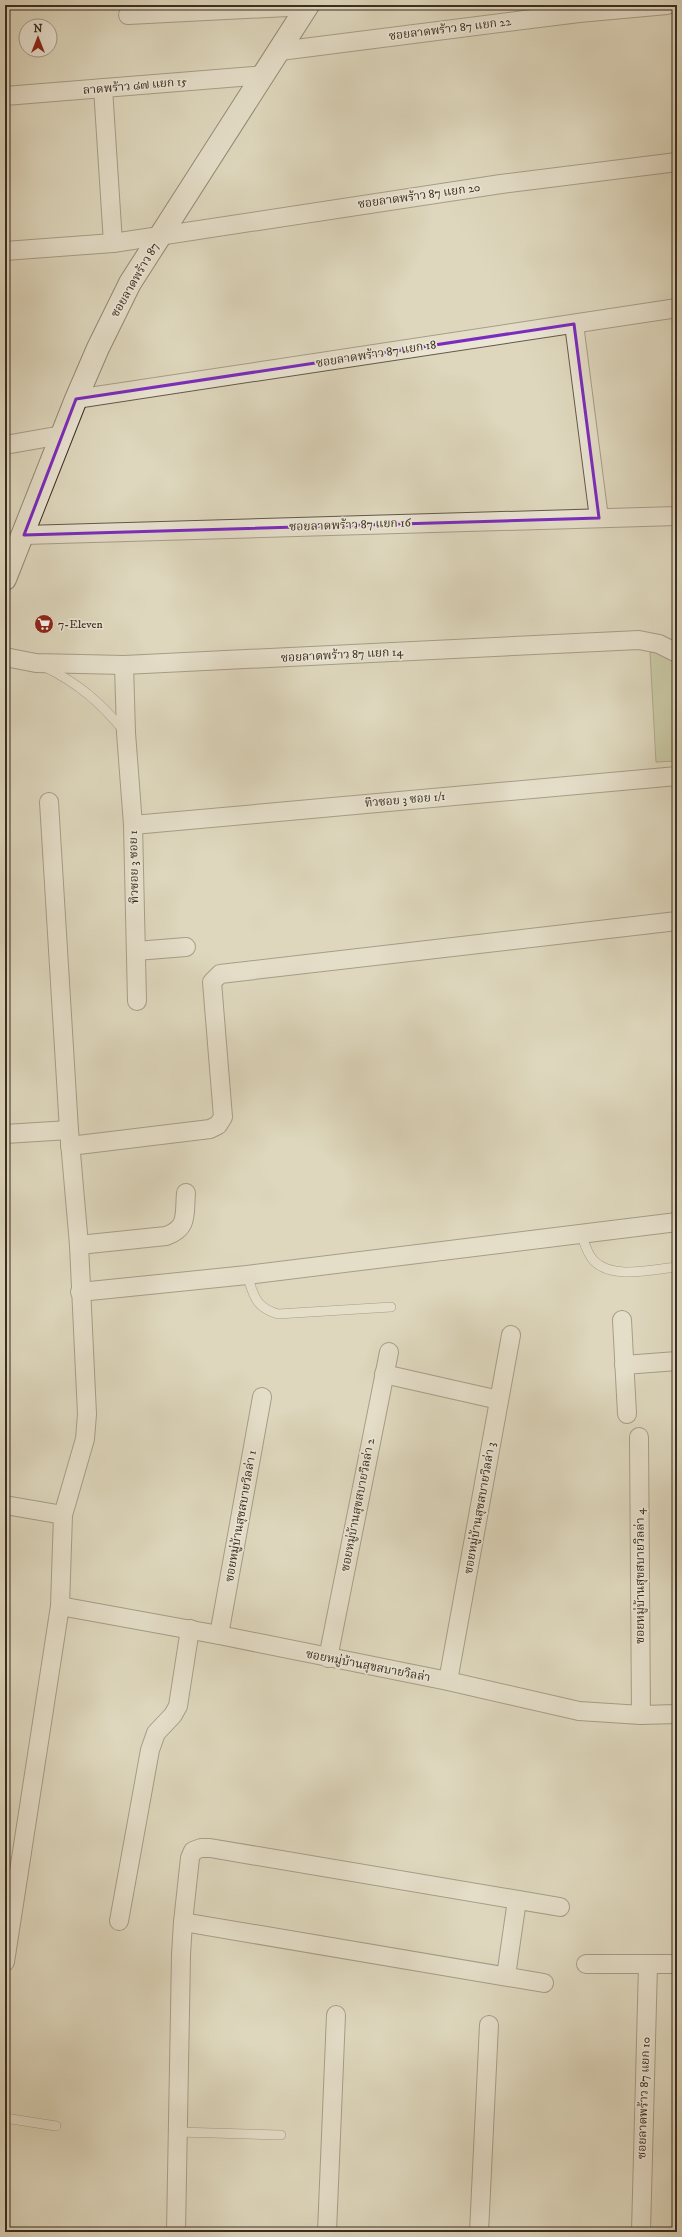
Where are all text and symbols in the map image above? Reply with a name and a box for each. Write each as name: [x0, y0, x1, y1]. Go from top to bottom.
street label: ซอยลาดพร้าว 87 แยก 22: [388, 14, 512, 44]
north arrow: [18, 18, 58, 58]
text: N: [33, 22, 43, 36]
street label: ลาดพร้าว ๘๗ แยก 15: [82, 74, 188, 98]
street label: ซอยลาดพร้าว 87 แยก 20: [357, 180, 481, 212]
street label: ซอยลาดพร้าว 87: [108, 240, 162, 320]
street label: ซอยลาดพร้าว 87 แยก 18: [315, 337, 437, 371]
street label: ซอยลาดพร้าว 87 แยก 16: [289, 515, 412, 535]
supermarket icon: 7-Eleven: [33, 613, 55, 635]
place label: 7-Eleven: [58, 617, 103, 632]
street label: ซอยลาดพร้าว 87 แยก 14: [280, 644, 405, 666]
street label: ทิวซอย 3 ซอย 1/1: [364, 789, 446, 811]
street label: ทิวซอย 3 ซอย 1: [126, 830, 142, 904]
street label: ซอยหมู่บ้านสุขสบายวิลล่า 2: [338, 1437, 378, 1573]
street label: ซอยหมู่บ้านสุขสบายวิลล่า 3: [461, 1441, 499, 1575]
street label: ซอยหมู่บ้านสุขสบายวิลล่า 1: [222, 1449, 260, 1583]
street label: ซอยหมู่บ้านสุขสบายวิลล่า 4: [633, 1507, 648, 1644]
street label: ซอยหมู่บ้านสุขสบายวิลล่า: [304, 1647, 432, 1685]
street label: ซอยลาดพร้าว 87 แยก 10: [634, 2037, 654, 2159]

